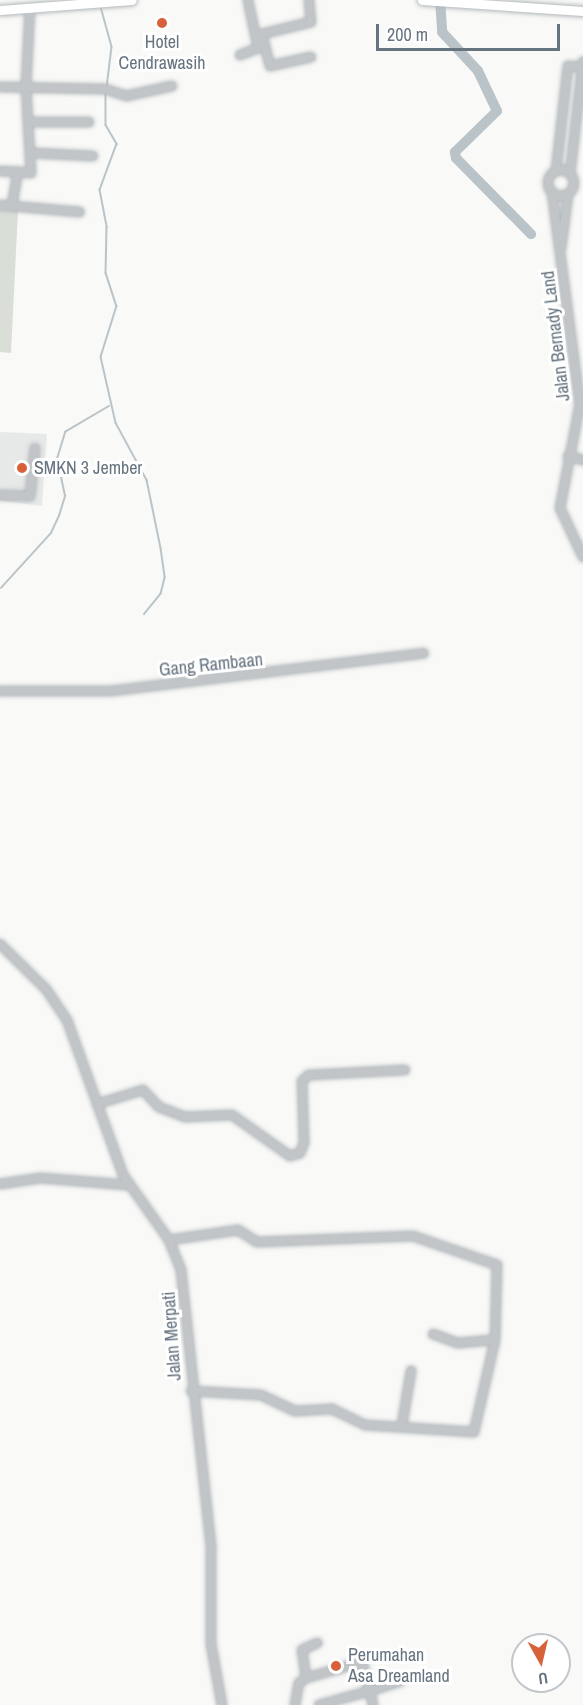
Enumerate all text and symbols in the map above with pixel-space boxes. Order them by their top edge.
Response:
scale bar [379,12,564,50]
marker: Hotel Cendrawasih [155,16,169,30]
text: 200 m [387,22,428,47]
place label: Hotel Cendrawasih [119,32,205,74]
street label: Jalan Bernady Land [537,270,575,402]
place label: SMKN 3 Jember [34,457,142,479]
marker: SMKN 3 Jember [15,461,29,475]
street label: Gang Rambaan [158,649,264,681]
street label: Jalan Merpati [158,1291,186,1381]
north arrow [511,1633,571,1693]
place label: Perumahan Asa Dreamland [348,1645,450,1688]
marker: Perumahan Asa Dreamland [329,1659,343,1673]
text: U [537,1667,549,1690]

